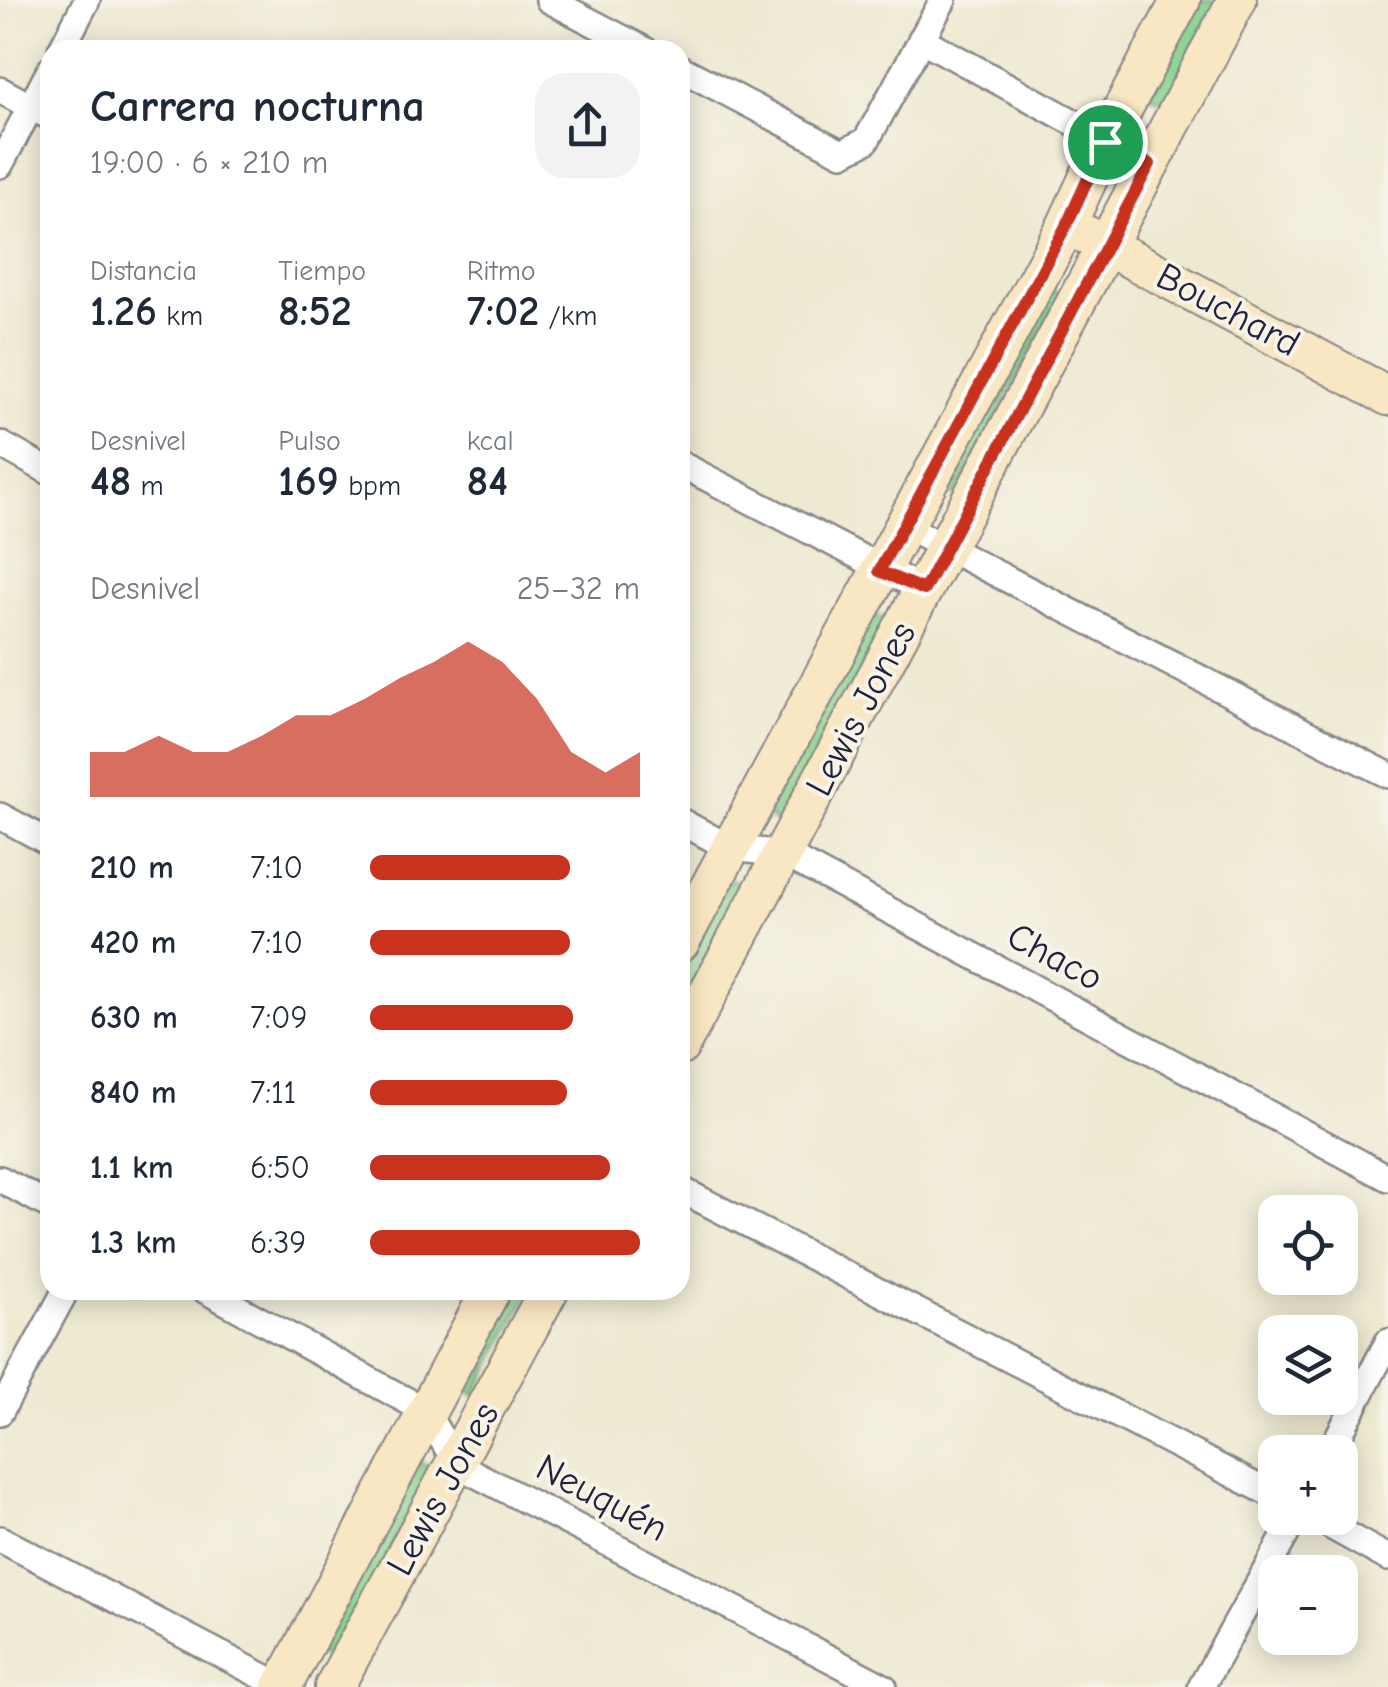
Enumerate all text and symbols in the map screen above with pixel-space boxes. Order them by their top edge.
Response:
button: share [535,73,640,178]
text: Carrera nocturna [90,80,425,132]
pin [1063,100,1148,185]
icon: arrive [1078,115,1133,170]
text: 19:00 · 6 × 210 m [90,144,328,181]
street label: Bouchard [1149,254,1307,366]
text: Distancia [90,255,197,287]
text: Tiempo [278,255,366,287]
text: Ritmo [467,255,536,287]
text: 1.26 [90,287,157,336]
text: 8:52 [278,287,352,336]
text: 7:02 [467,287,539,336]
text: km [157,300,203,332]
text: /km [539,300,597,332]
text: Desnivel [90,425,186,457]
text: Pulso [278,425,341,457]
text: kcal [467,425,514,457]
text: 48 [90,457,131,506]
text: 169 [278,457,339,506]
text: 84 [467,457,508,506]
text: m [131,470,164,502]
text: bpm [339,470,401,502]
text: Desnivel [90,570,200,607]
text: 25–32 m [517,570,640,607]
street label: Lewis Jones [797,615,925,803]
text: 210 m [90,849,174,886]
text: 7:10 [250,849,303,886]
street label: Chaco [1000,914,1110,1000]
text: 420 m [90,924,176,961]
text: 7:10 [250,924,303,961]
text: 630 m [90,999,178,1036]
text: 7:09 [250,999,307,1036]
text: 840 m [90,1074,177,1111]
text: 7:11 [250,1074,296,1111]
text: 1.1 km [90,1149,173,1186]
text: 6:50 [250,1149,310,1186]
map controls [1258,1195,1358,1655]
button: locate [1258,1195,1358,1295]
text: 1.3 km [90,1224,177,1261]
text: 6:39 [250,1224,306,1261]
button: layers [1258,1315,1358,1415]
street label: Lewis Jones [378,1395,508,1583]
button: + [1258,1435,1358,1535]
street label: Neuquén [529,1445,675,1551]
button: − [1258,1555,1358,1655]

